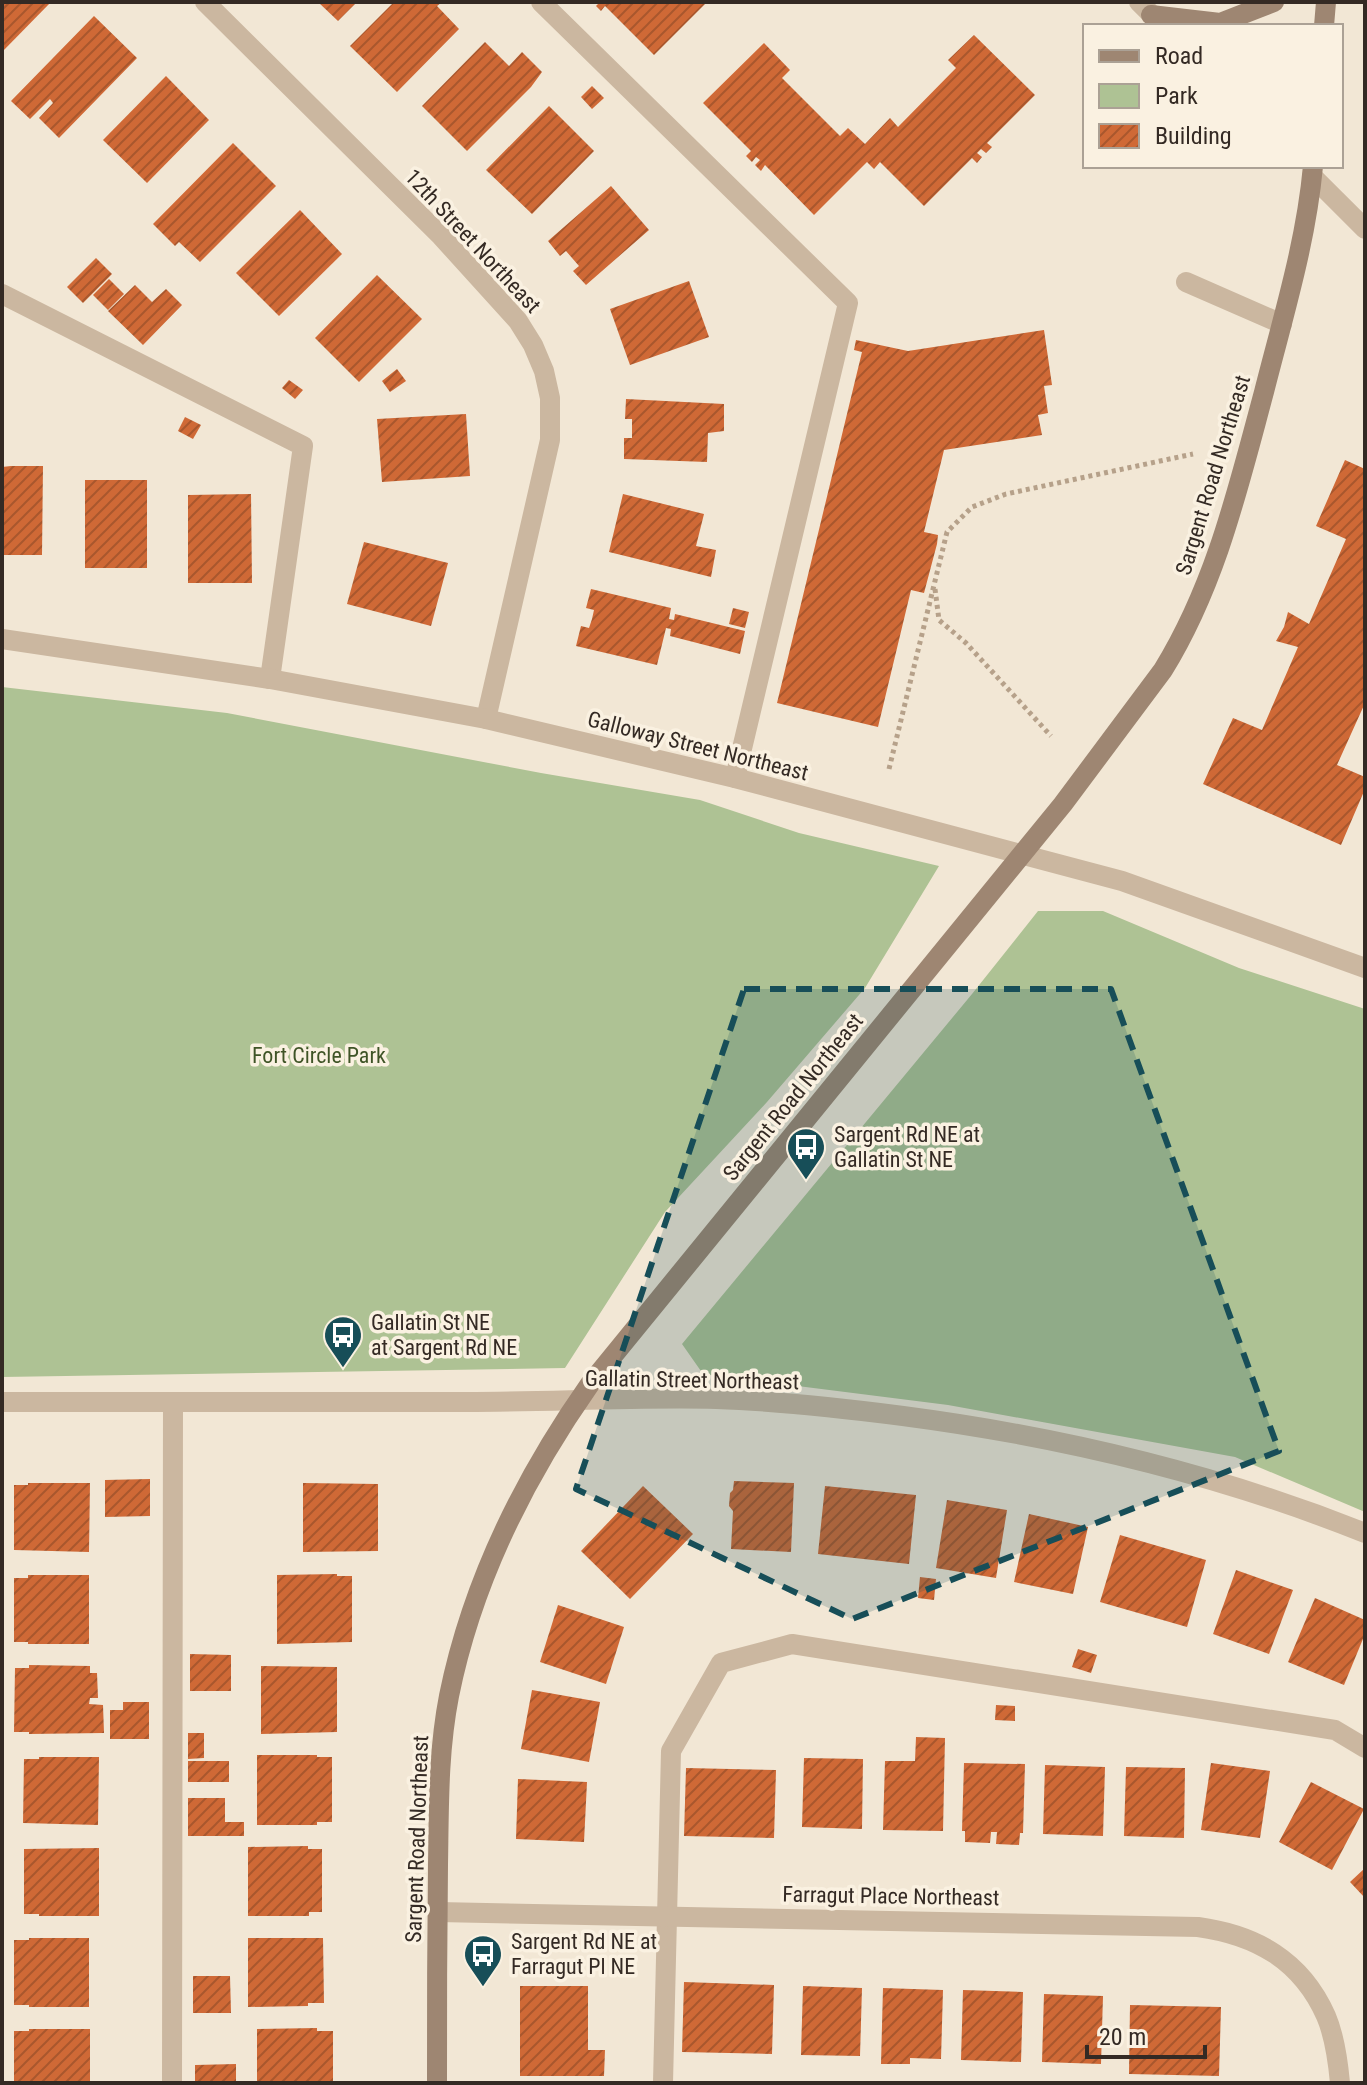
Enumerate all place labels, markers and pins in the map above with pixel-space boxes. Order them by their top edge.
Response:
place label: Sargent Rd NE at Gallatin St NE [834,1122,980,1172]
bus stop icon: Sargent Rd NE at Gallatin St NE [785,1126,827,1181]
place label: Gallatin St NE at Sargent Rd NE [371,1310,517,1360]
bus stop icon: Gallatin St NE at Sargent Rd NE [322,1314,364,1369]
place label: Sargent Rd NE at Farragut Pl NE [511,1929,657,1979]
bus stop icon: Sargent Rd NE at Farragut Pl NE [462,1933,504,1988]

